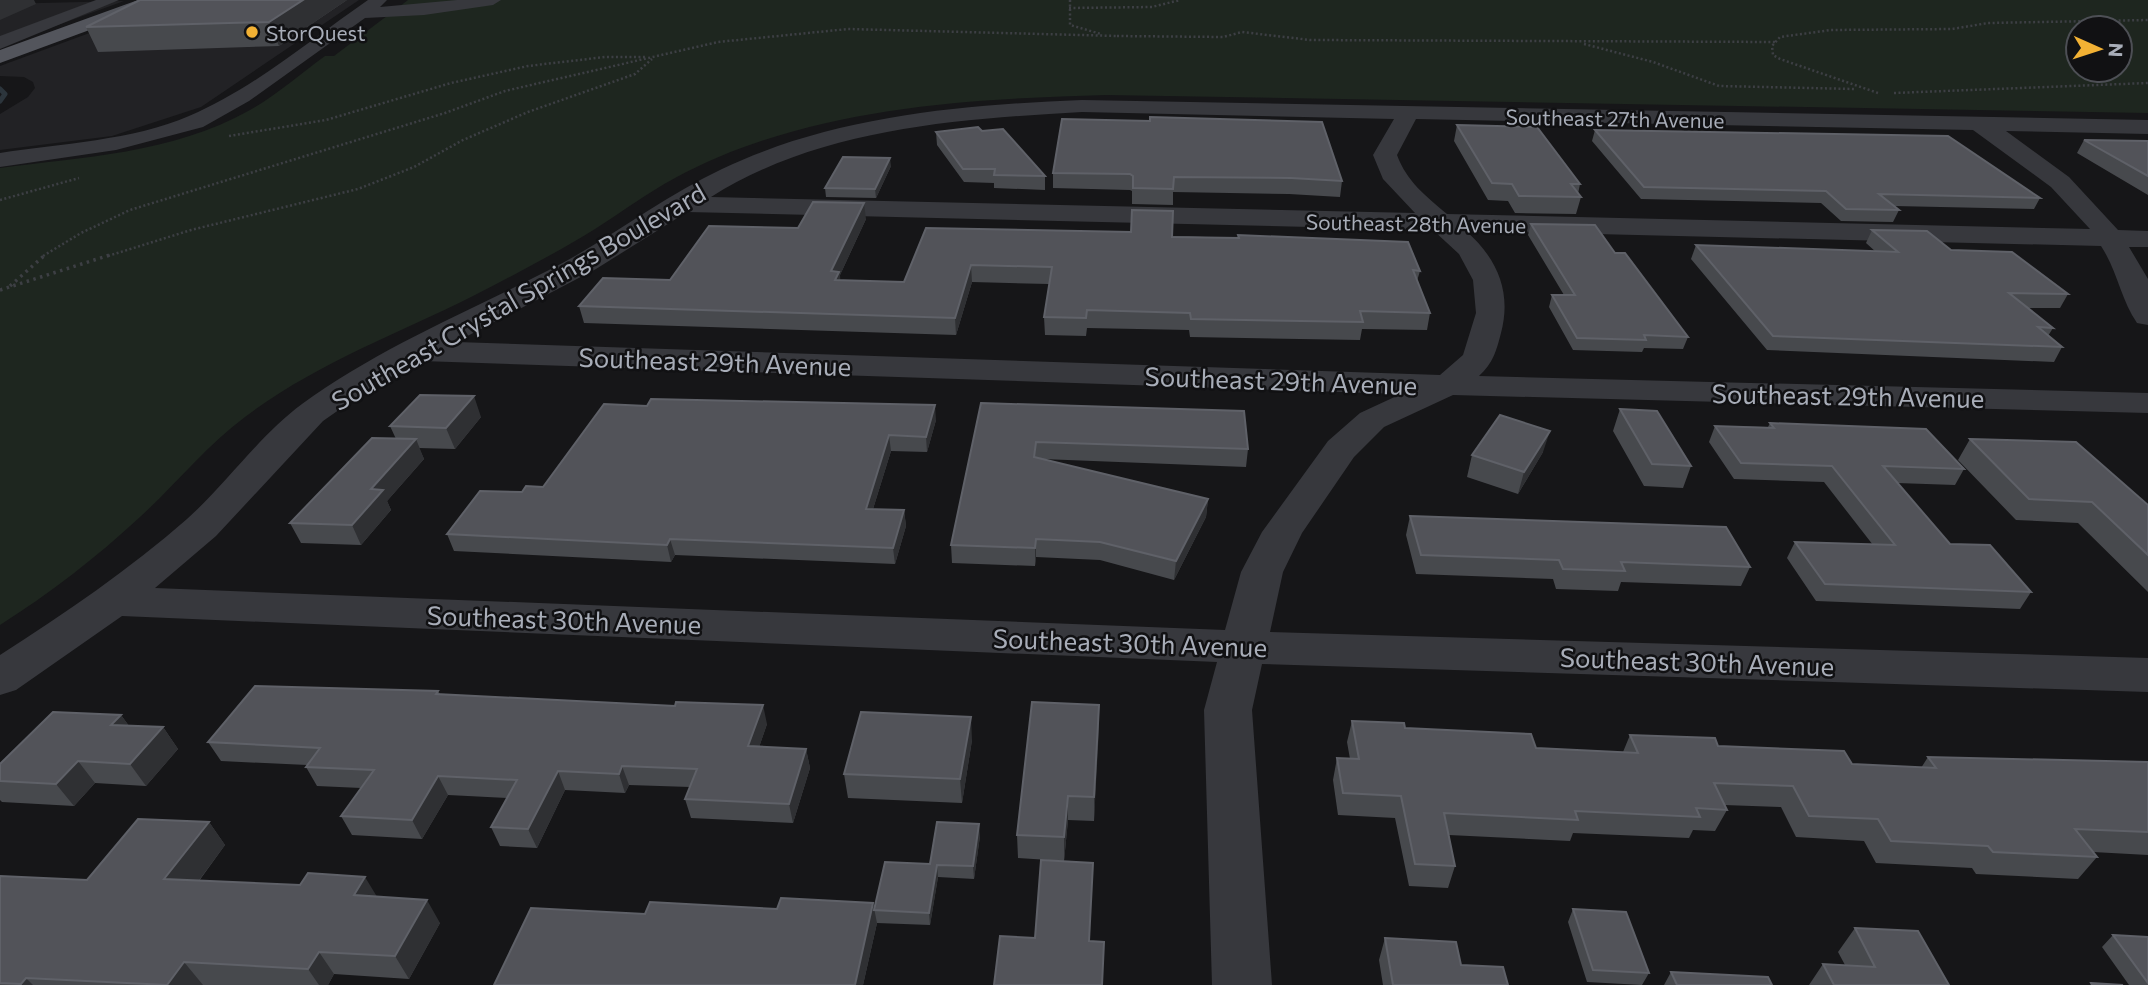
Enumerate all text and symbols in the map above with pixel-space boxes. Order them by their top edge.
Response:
north arrow [2064,14,2134,84]
place label: StorQuest [266,20,366,45]
marker: StorQuest [244,24,260,40]
text: N [2105,42,2128,58]
street label: Southeast 27th Avenue [1505,104,1725,132]
street label: Southeast Crystal Springs Boulevard [326,176,710,416]
street label: Southeast 28th Avenue [1306,209,1526,237]
street label: Southeast 29th Avenue [578,341,852,381]
street label: Southeast 29th Avenue [1144,360,1418,400]
street label: Southeast 29th Avenue [1711,377,1985,413]
street label: Southeast 30th Avenue [426,599,702,639]
street label: Southeast 30th Avenue [992,622,1268,662]
street label: Southeast 30th Avenue [1559,641,1835,681]

